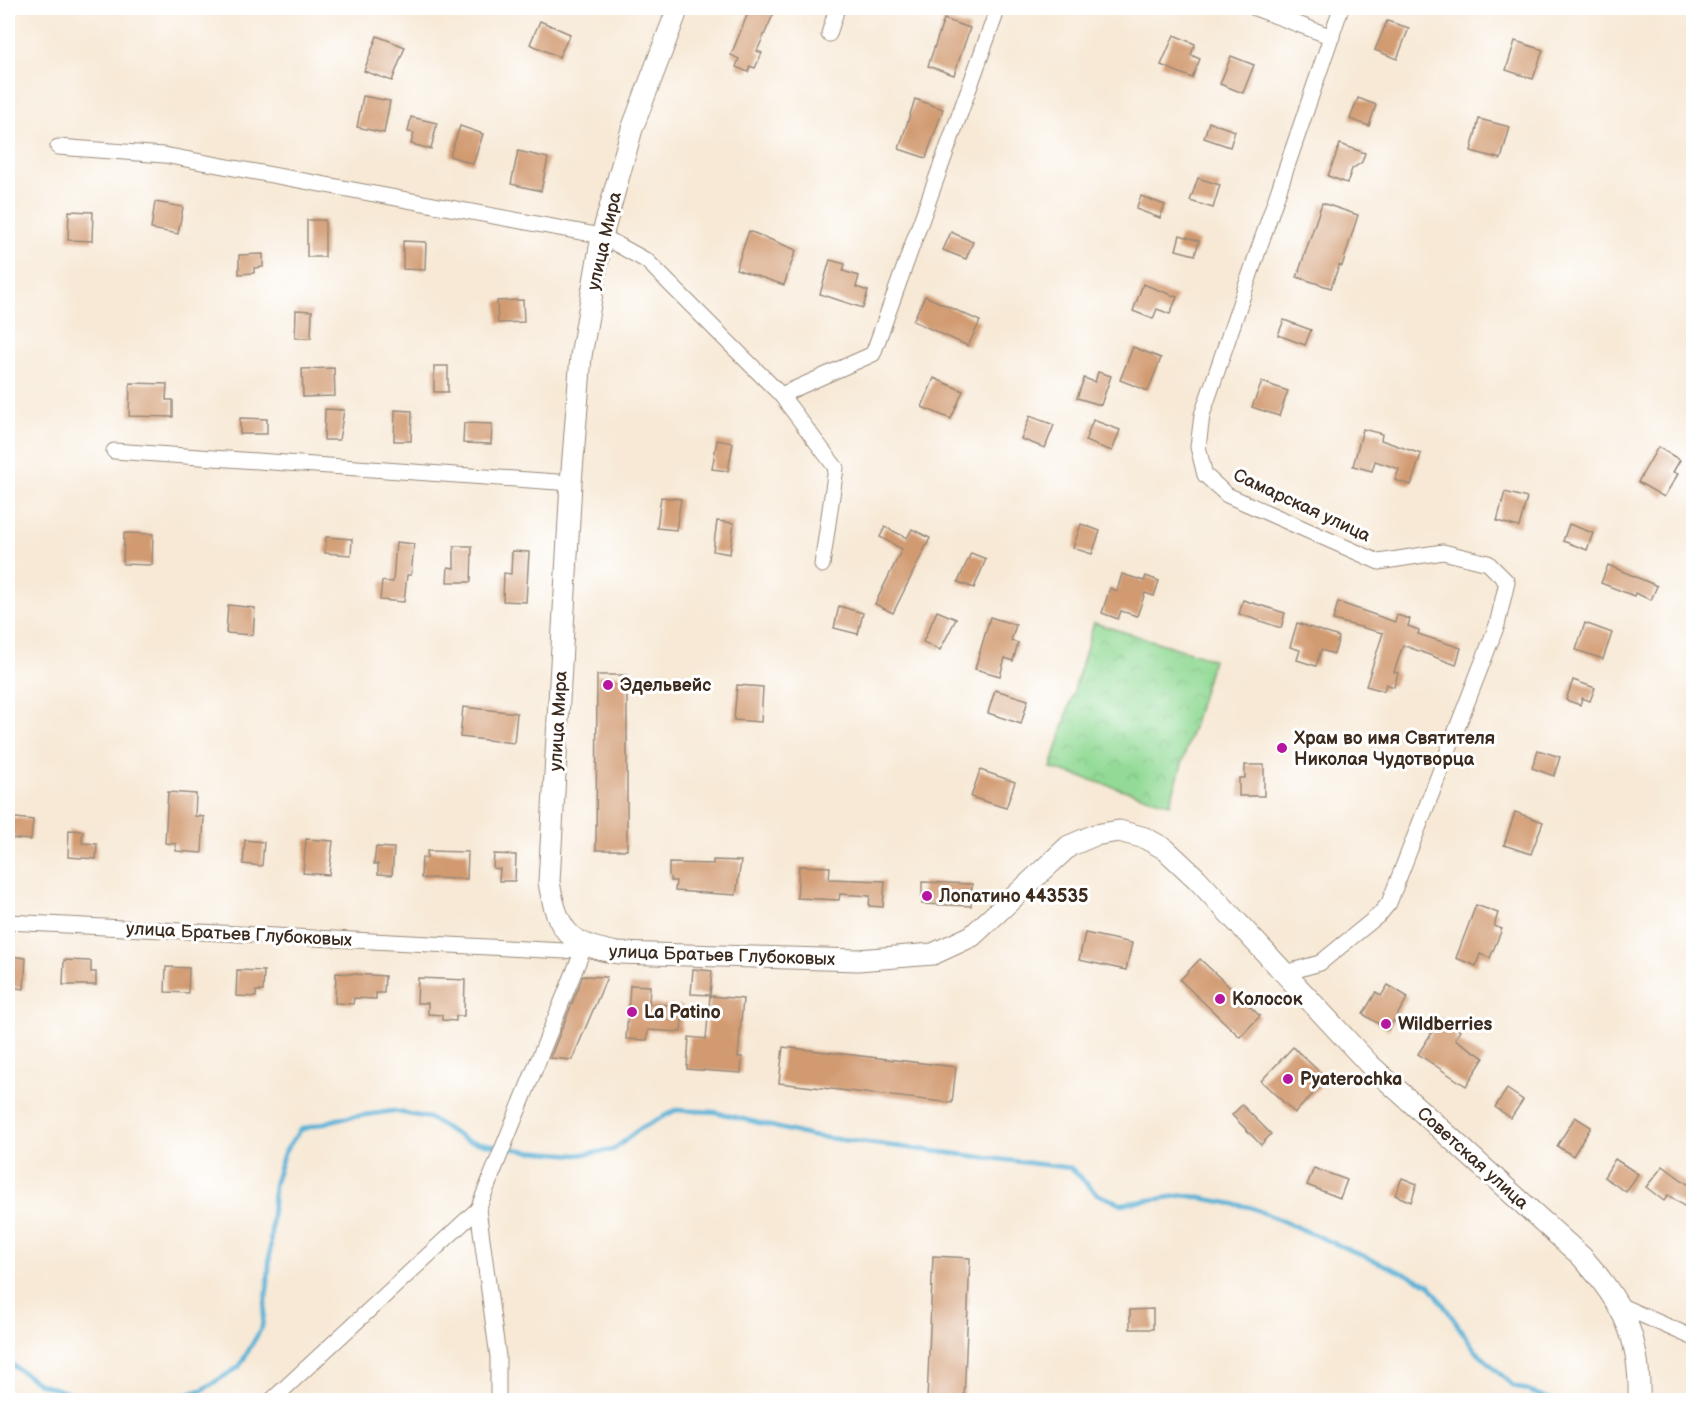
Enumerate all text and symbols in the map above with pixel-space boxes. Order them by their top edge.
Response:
street label: улица Мира [583,189,626,292]
street label: Самарская улица [1230,464,1374,547]
street label: улица Мира [545,670,572,772]
place label: Эдельвейс [620,675,711,696]
marker: Эдельвейс [601,678,615,692]
place label: Храм во имя Святителя Николая Чудотворца [1293,728,1495,770]
marker: Храм во имя Святителя Николая Чудотворца [1275,741,1289,755]
place label: Лопатино 443535 [938,886,1088,907]
marker: Лопатино 443535 [920,889,934,903]
street label: улица Братьев Глубоковых [125,918,353,951]
street label: улица Братьев Глубоковых [608,941,835,970]
place label: Колосок [1232,989,1303,1010]
marker: Колосок [1213,992,1227,1006]
place label: La Patino [644,1002,721,1023]
marker: La Patino [625,1005,639,1019]
place label: Wildberries [1398,1014,1492,1035]
marker: Wildberries [1379,1017,1393,1031]
place label: Pyaterochka [1300,1069,1402,1090]
marker: Pyaterochka [1281,1072,1295,1086]
street label: Советская улица [1413,1103,1533,1214]

